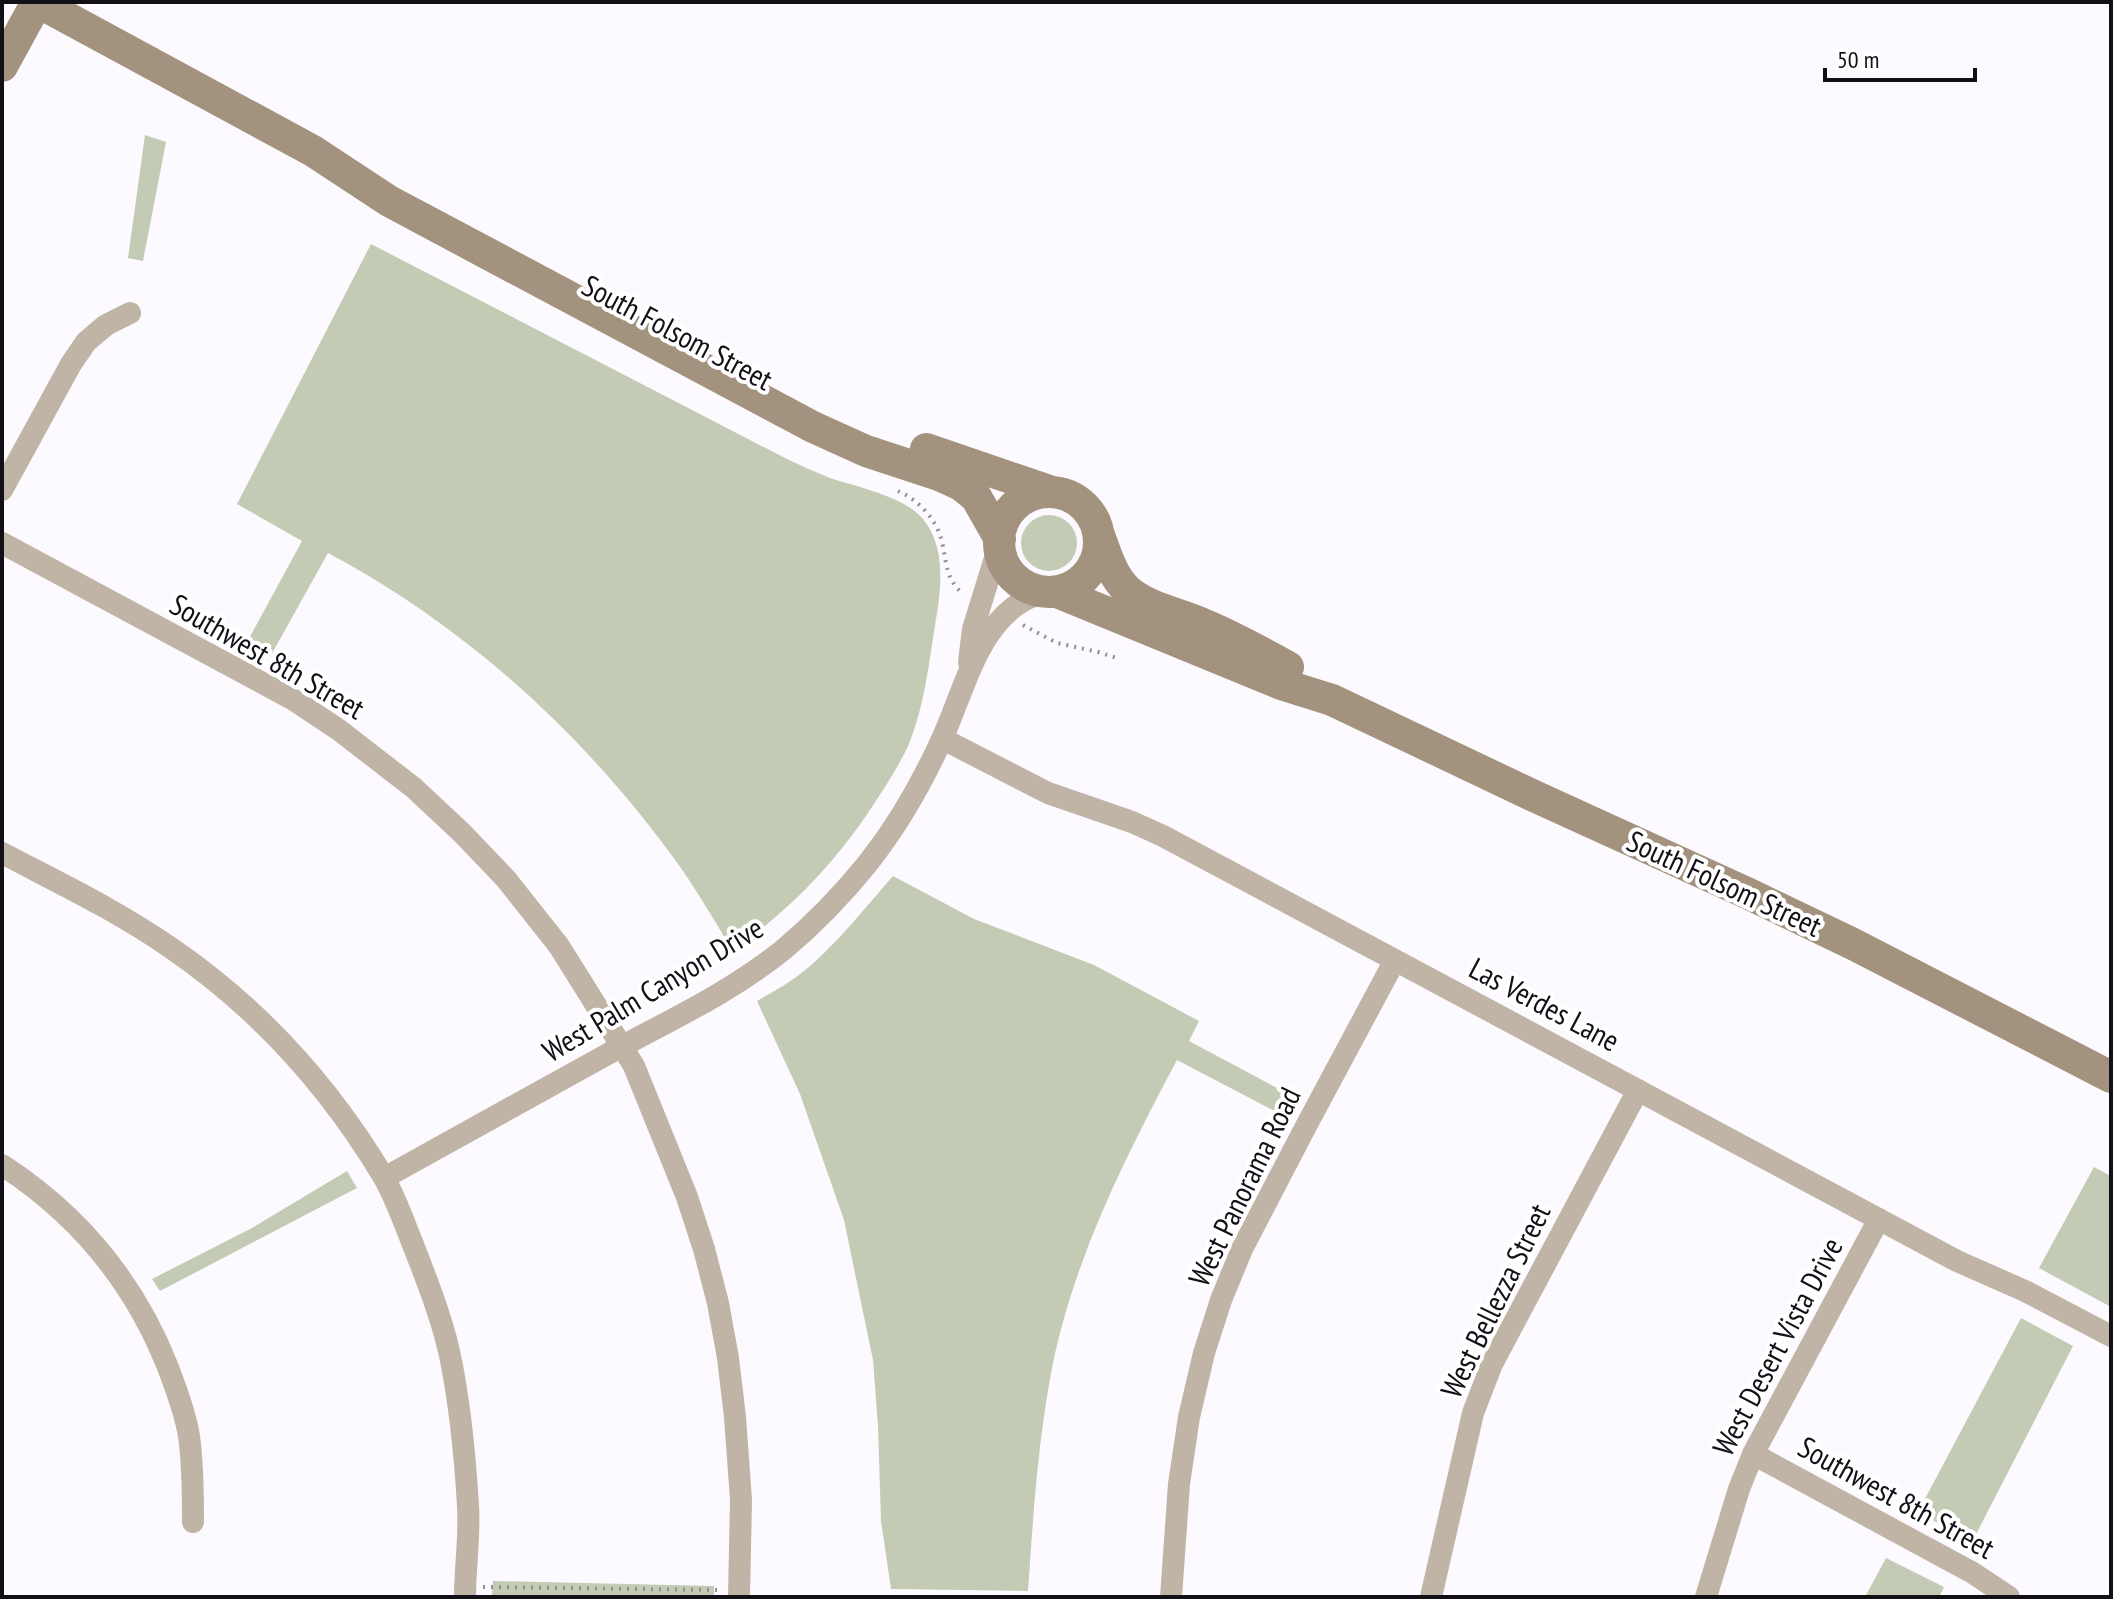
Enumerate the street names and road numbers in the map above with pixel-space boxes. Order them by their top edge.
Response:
street label: South Folsom Street [576,265,780,399]
street label: Southwest 8th Street [163,584,373,728]
street label: South Folsom Street [1621,821,1829,945]
street label: West Palm Canyon Drive [535,907,770,1070]
street label: Las Verdes Lane [1463,948,1626,1059]
street label: West Panorama Road [1179,1081,1309,1292]
street label: West Bellezza Street [1431,1196,1559,1404]
street label: West Desert Vista Drive [1703,1231,1851,1462]
street label: Southwest 8th Street [1792,1427,2002,1567]

